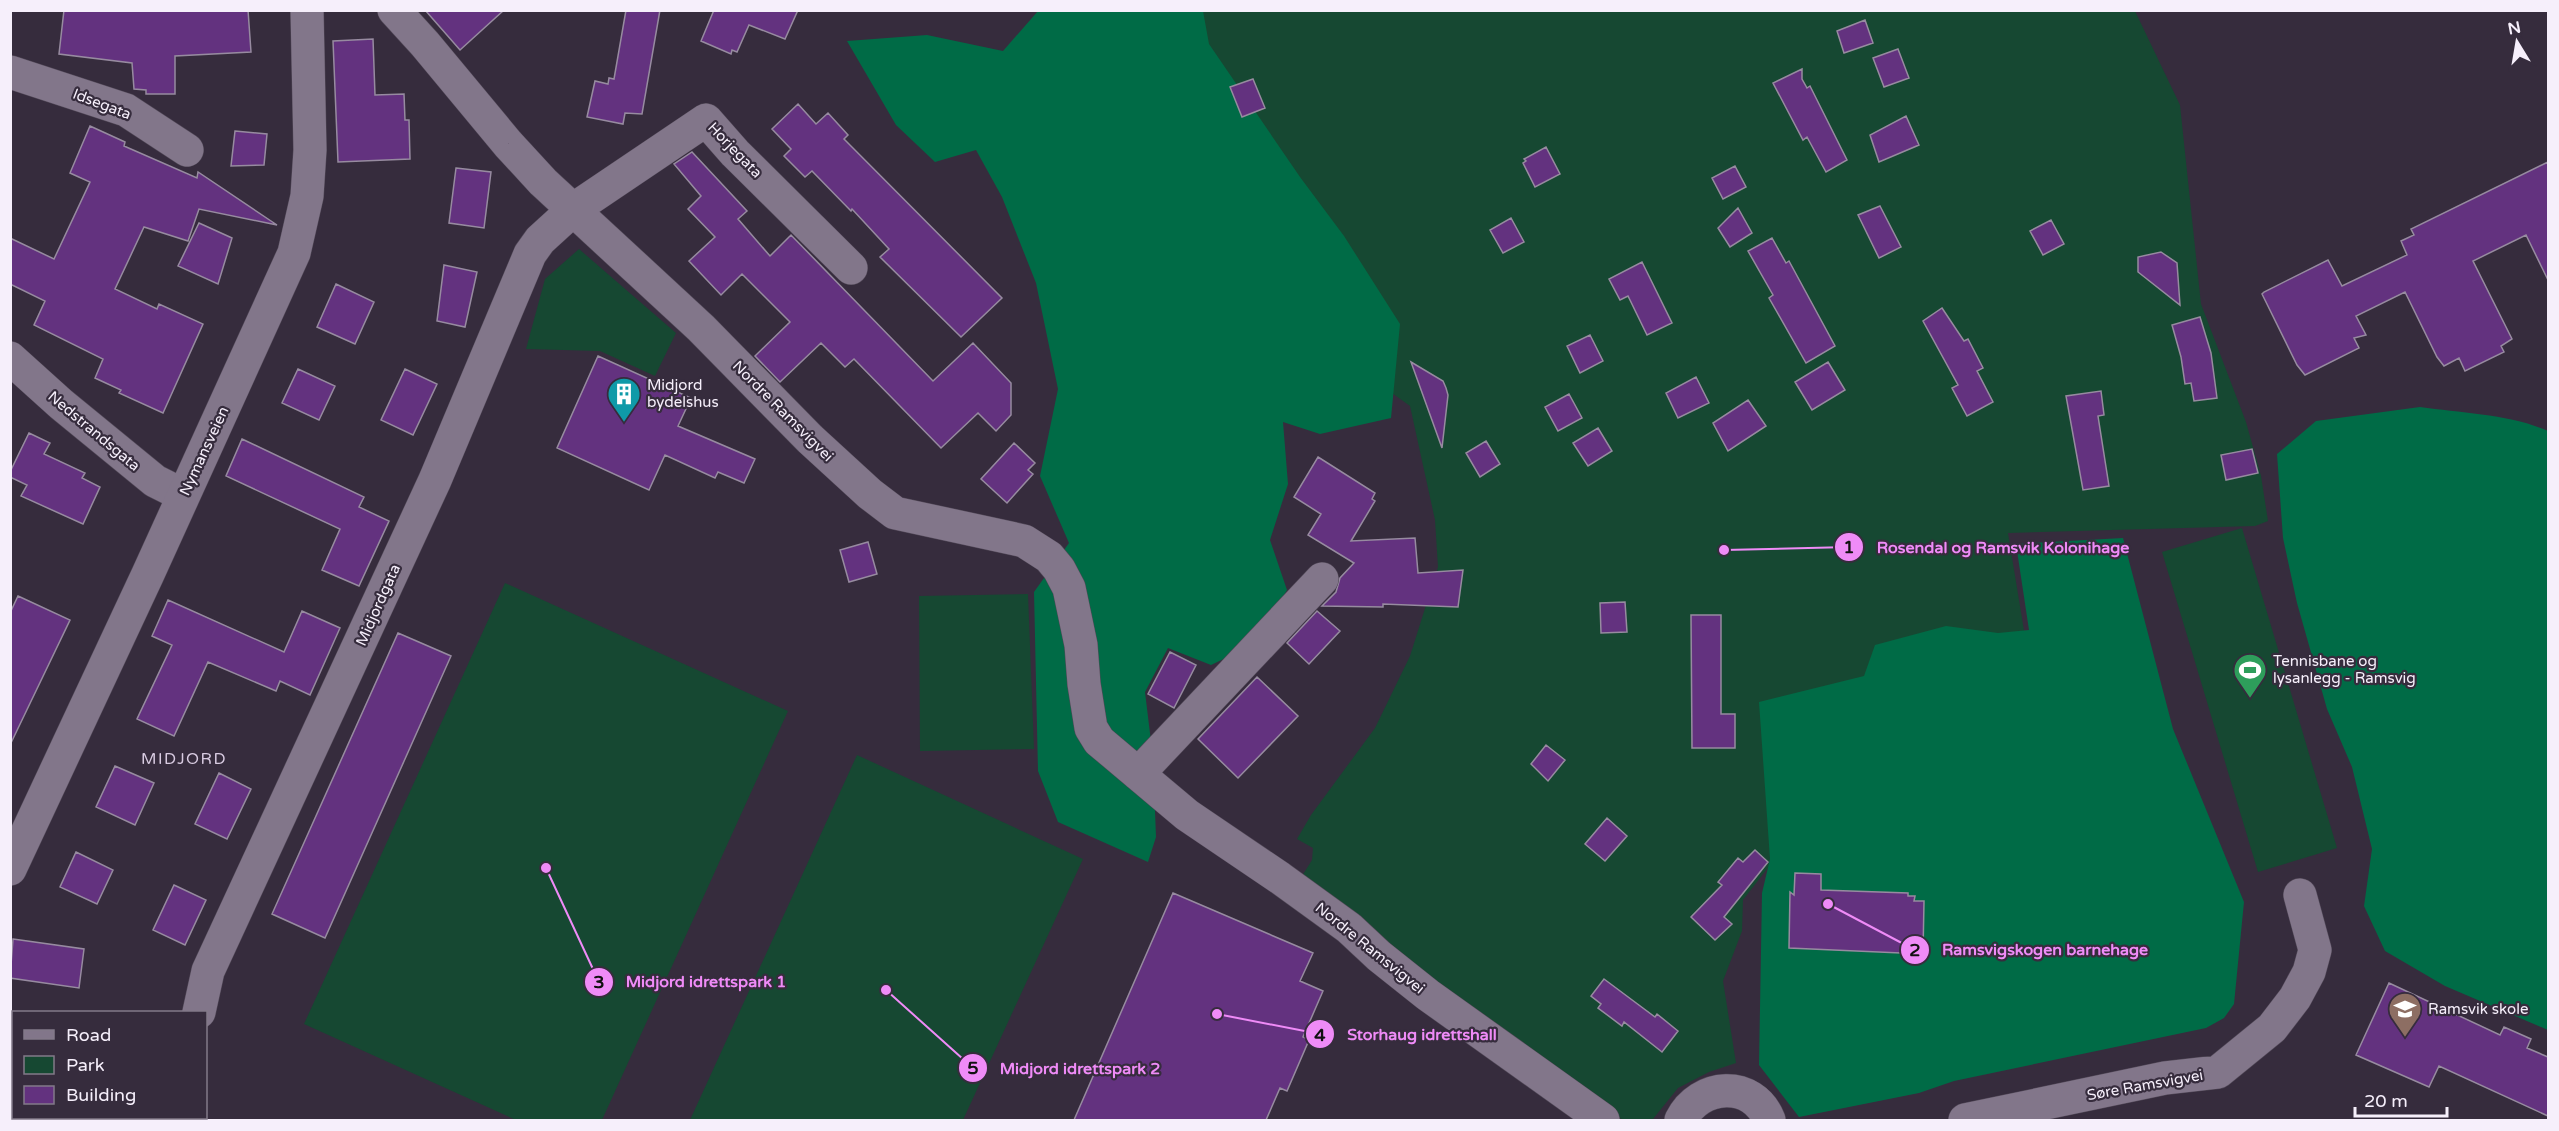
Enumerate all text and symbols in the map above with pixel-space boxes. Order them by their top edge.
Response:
north arrow [2487,12,2547,72]
text: N [2506,17,2523,39]
street label: Idsegata [70,85,134,123]
street label: Horjegata [704,119,766,181]
street label: Nordre Ramsvigvei [729,357,837,465]
building icon: Midjord bydelshus [606,376,642,423]
place label: Midjord bydelshus [647,376,719,411]
street label: Nedstrandsgata [44,387,144,475]
street label: Nymansveien [176,404,232,498]
callout: Rosendal og Ramsvik Kolonihage [1834,530,2141,564]
text: 1 [1843,536,1855,558]
text: Rosendal og Ramsvik Kolonihage [1877,538,2129,558]
street label: Midjordgata [352,561,404,649]
sports icon: Tennisbane og lysanlegg - Ramsvig [2232,652,2268,699]
place label: Tennisbane og lysanlegg - Ramsvig [2273,652,2416,687]
district label: MIDJORD [141,749,227,769]
street label: Nordre Ramsvigvei [1312,898,1428,998]
callout: Ramsvigskogen barnehage [1900,933,2160,967]
text: 2 [1909,939,1921,961]
text: Ramsvigskogen barnehage [1942,940,2148,960]
callout: Midjord idrettspark 1 [584,965,798,999]
text: 3 [593,971,605,993]
text: Midjord idrettspark 1 [626,972,786,992]
school or university icon: Ramsvik skole [2387,991,2423,1038]
place label: Ramsvik skole [2428,1000,2528,1018]
legend [12,1011,207,1119]
callout: Storhaug idrettshall [1305,1017,1509,1051]
text: Road [66,1024,111,1046]
text: 4 [1314,1024,1326,1046]
text: Storhaug idrettshall [1347,1025,1497,1045]
callout: Midjord idrettspark 2 [958,1051,1172,1085]
text: Park [66,1054,105,1076]
text: 5 [967,1057,979,1079]
text: Midjord idrettspark 2 [1000,1059,1160,1079]
street label: Søre Ramsvigvei [2086,1066,2204,1104]
scale bar [2355,1080,2446,1118]
text: Building [66,1084,136,1106]
text: 20 m [2364,1090,2408,1112]

